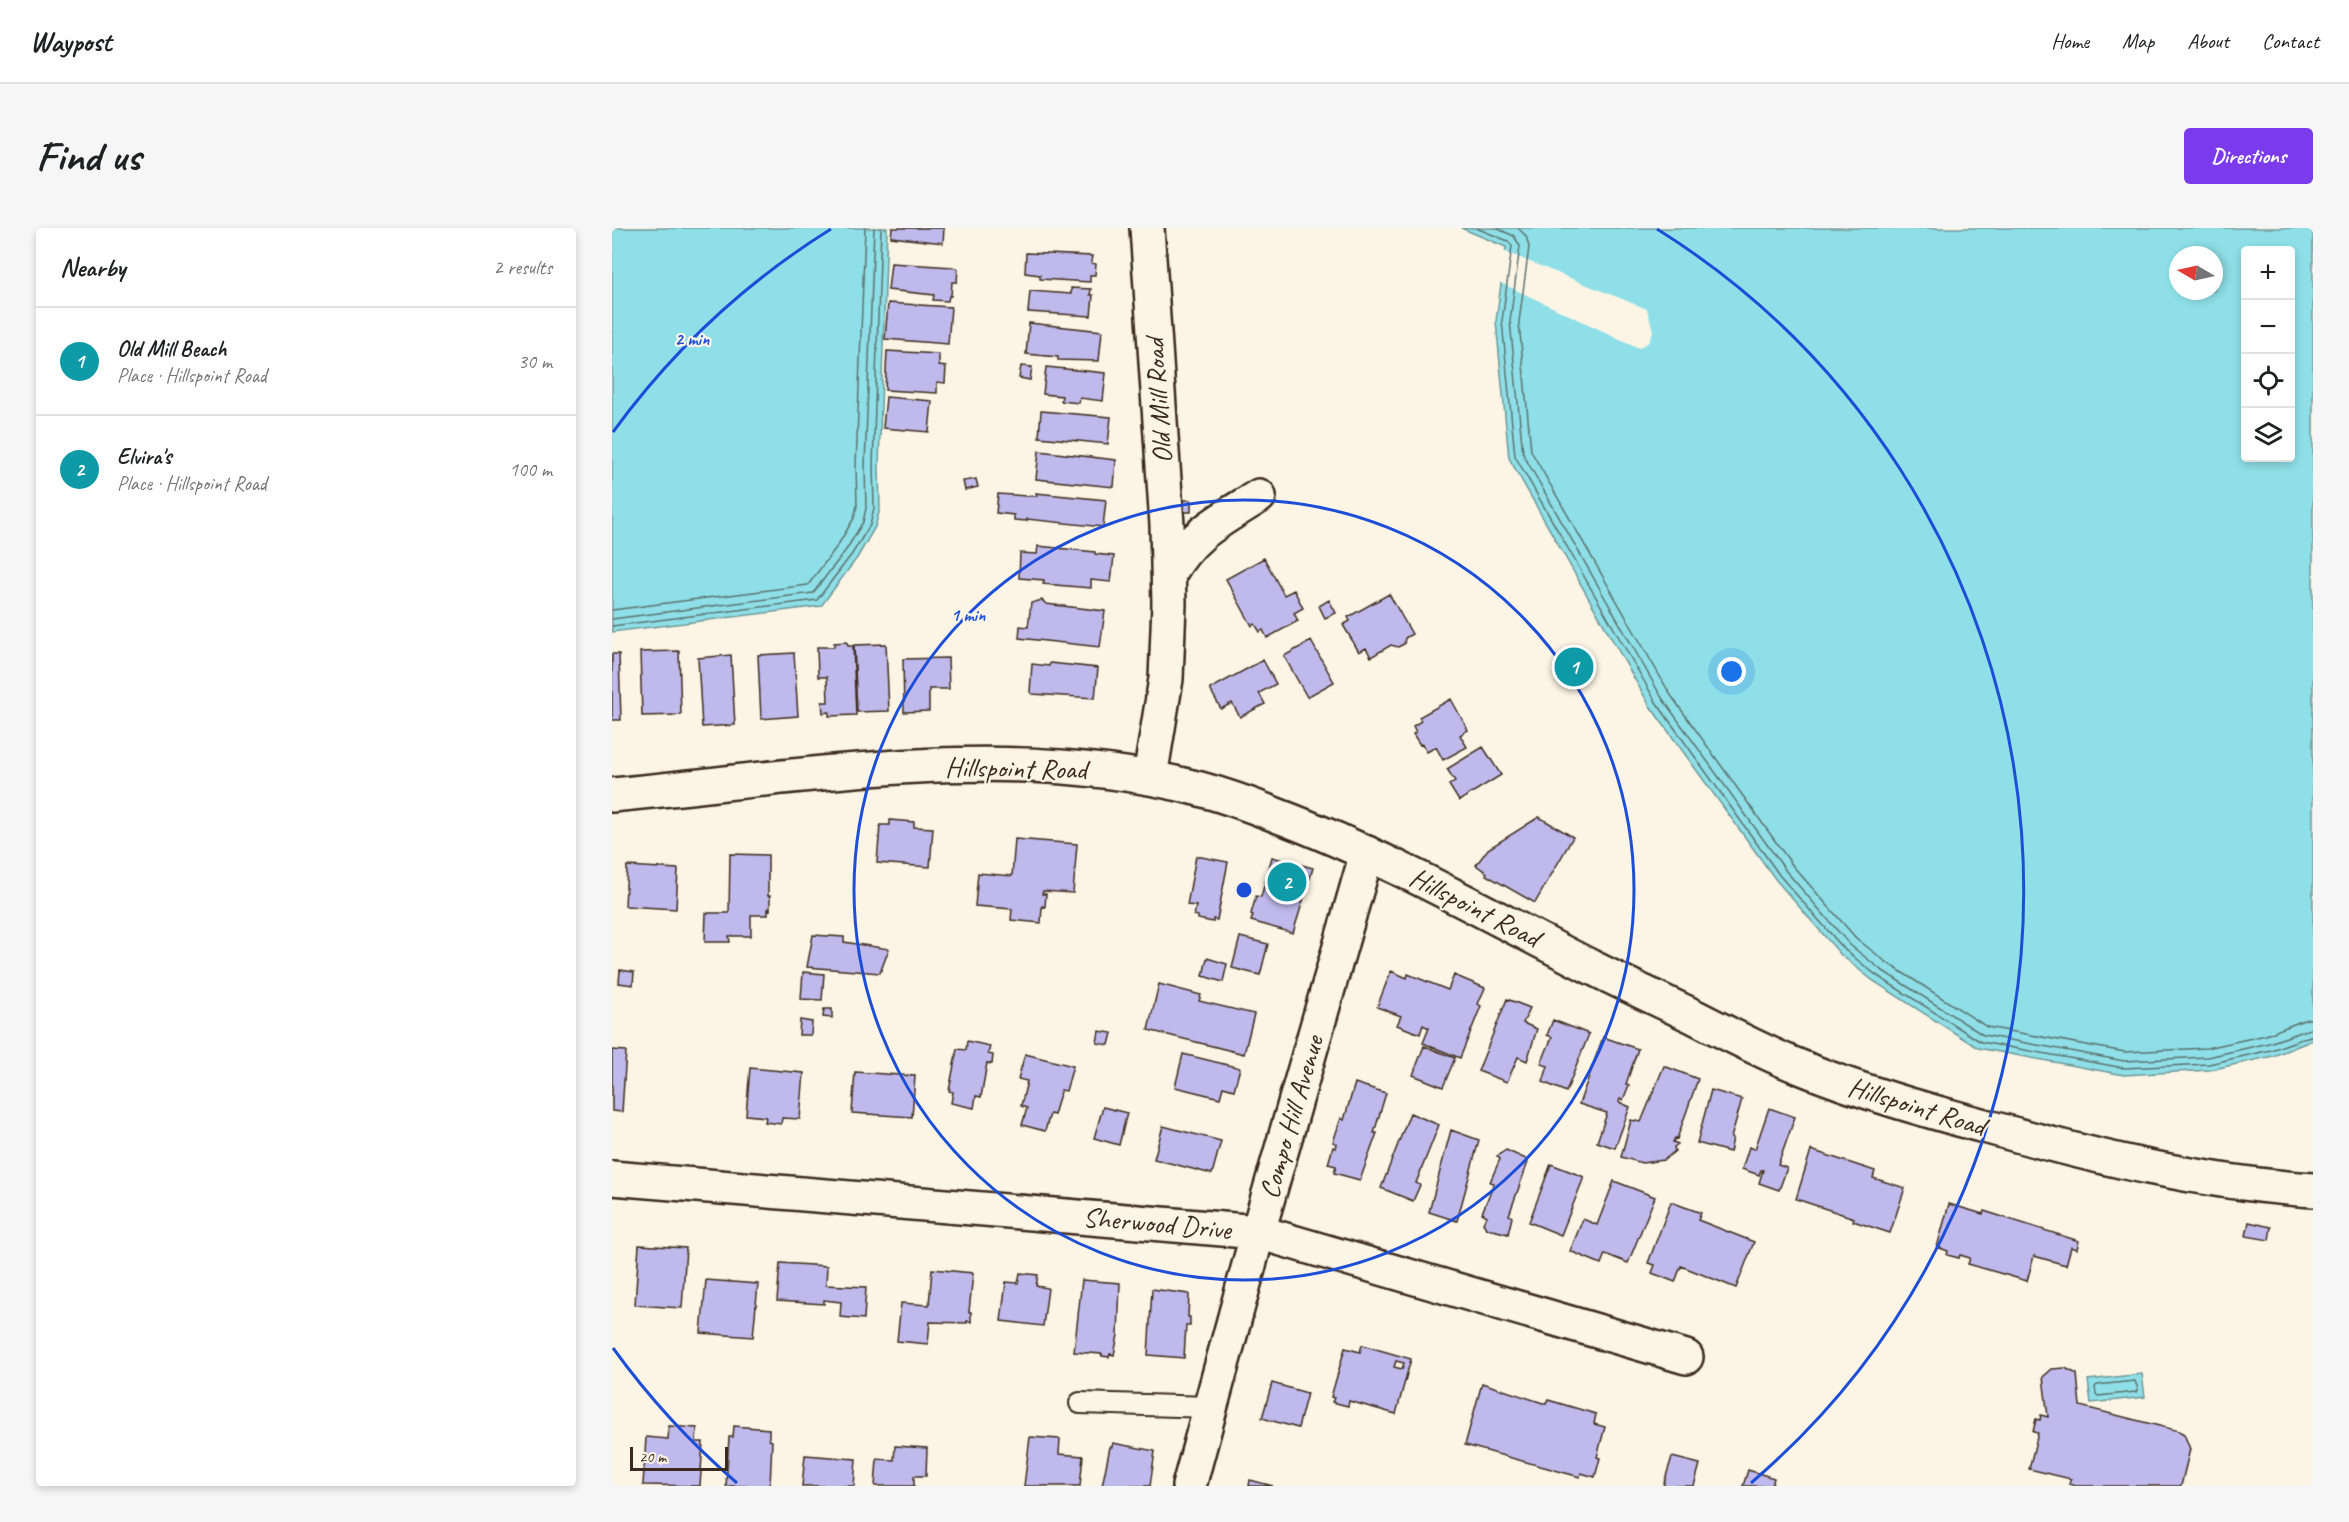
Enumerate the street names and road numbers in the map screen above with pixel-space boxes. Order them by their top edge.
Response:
street label: Old Mill Road [1136,333,1180,465]
street label: Hillspoint Road [945,749,1091,787]
street label: Hillspoint Road [1404,859,1550,957]
street label: Compo Hill Avenue [1251,1030,1331,1202]
street label: Hillspoint Road [1844,1069,1994,1145]
street label: Sherwood Drive [1082,1199,1234,1247]

